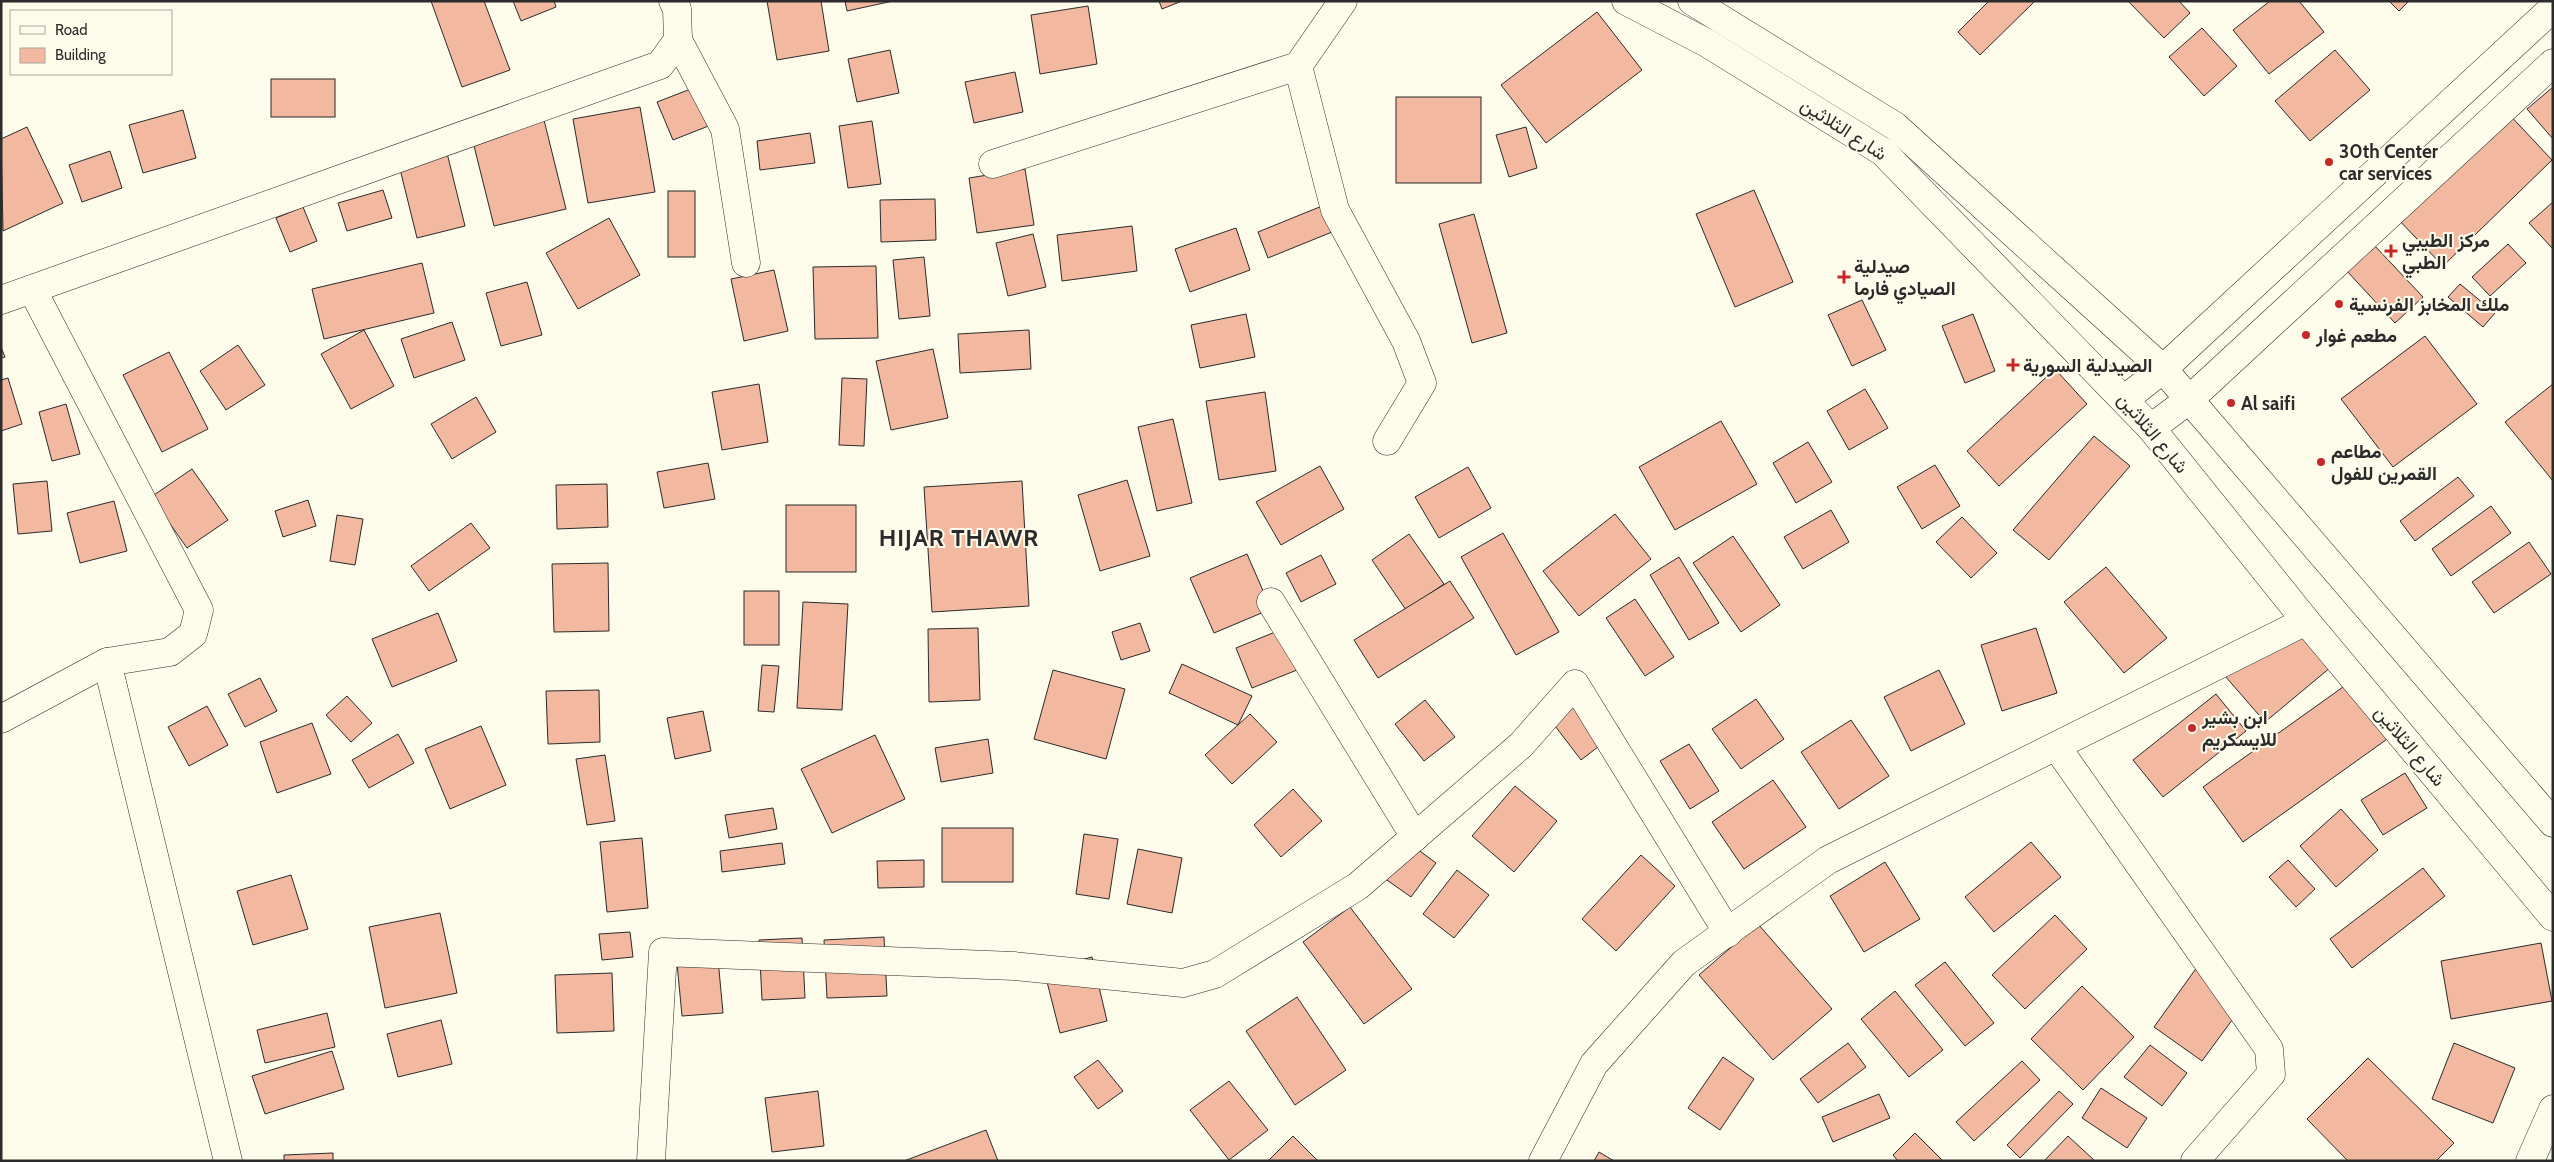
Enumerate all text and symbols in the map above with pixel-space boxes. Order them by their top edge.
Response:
legend [10,10,172,75]
text: Road [55,21,88,39]
text: Building [55,46,106,64]
street label: شارع الثلاثين [1796,93,1891,166]
place label: 30th Center car services [2339,140,2439,185]
marker: 30th Center car services [2323,156,2335,168]
place label: مركز الطيبي الطبي [2402,229,2490,279]
marker: مركز الطيبي الطبي [2384,244,2398,258]
place label: صيدلية الصيادي فارما [1854,255,1956,305]
marker: صيدلية الصيادي فارما [1838,271,1850,283]
place label: ملك المخابز الفرنسية [2349,293,2509,317]
marker: ملك المخابز الفرنسية [2333,298,2345,310]
place label: مطعم غوار [2315,324,2397,348]
marker: مطعم غوار [2300,329,2312,341]
place label: الصيدلية السورية [2023,354,2153,378]
marker: الصيدلية السورية [2007,359,2019,371]
street label: شارع الثلاثين [2112,388,2193,479]
place label: Al saifi [2241,392,2295,415]
marker: Al saifi [2225,397,2237,409]
place label: مطاعم القمرين للفول [2331,440,2437,486]
marker: مطاعم القمرين للفول [2315,456,2327,468]
district label: HIJAR THAWR [879,523,1039,552]
street label: شارع الثلاثين [2369,701,2450,792]
place label: ابن بشير للايسكريم [2201,706,2277,752]
marker: ابن بشير للايسكريم [2186,722,2198,734]

